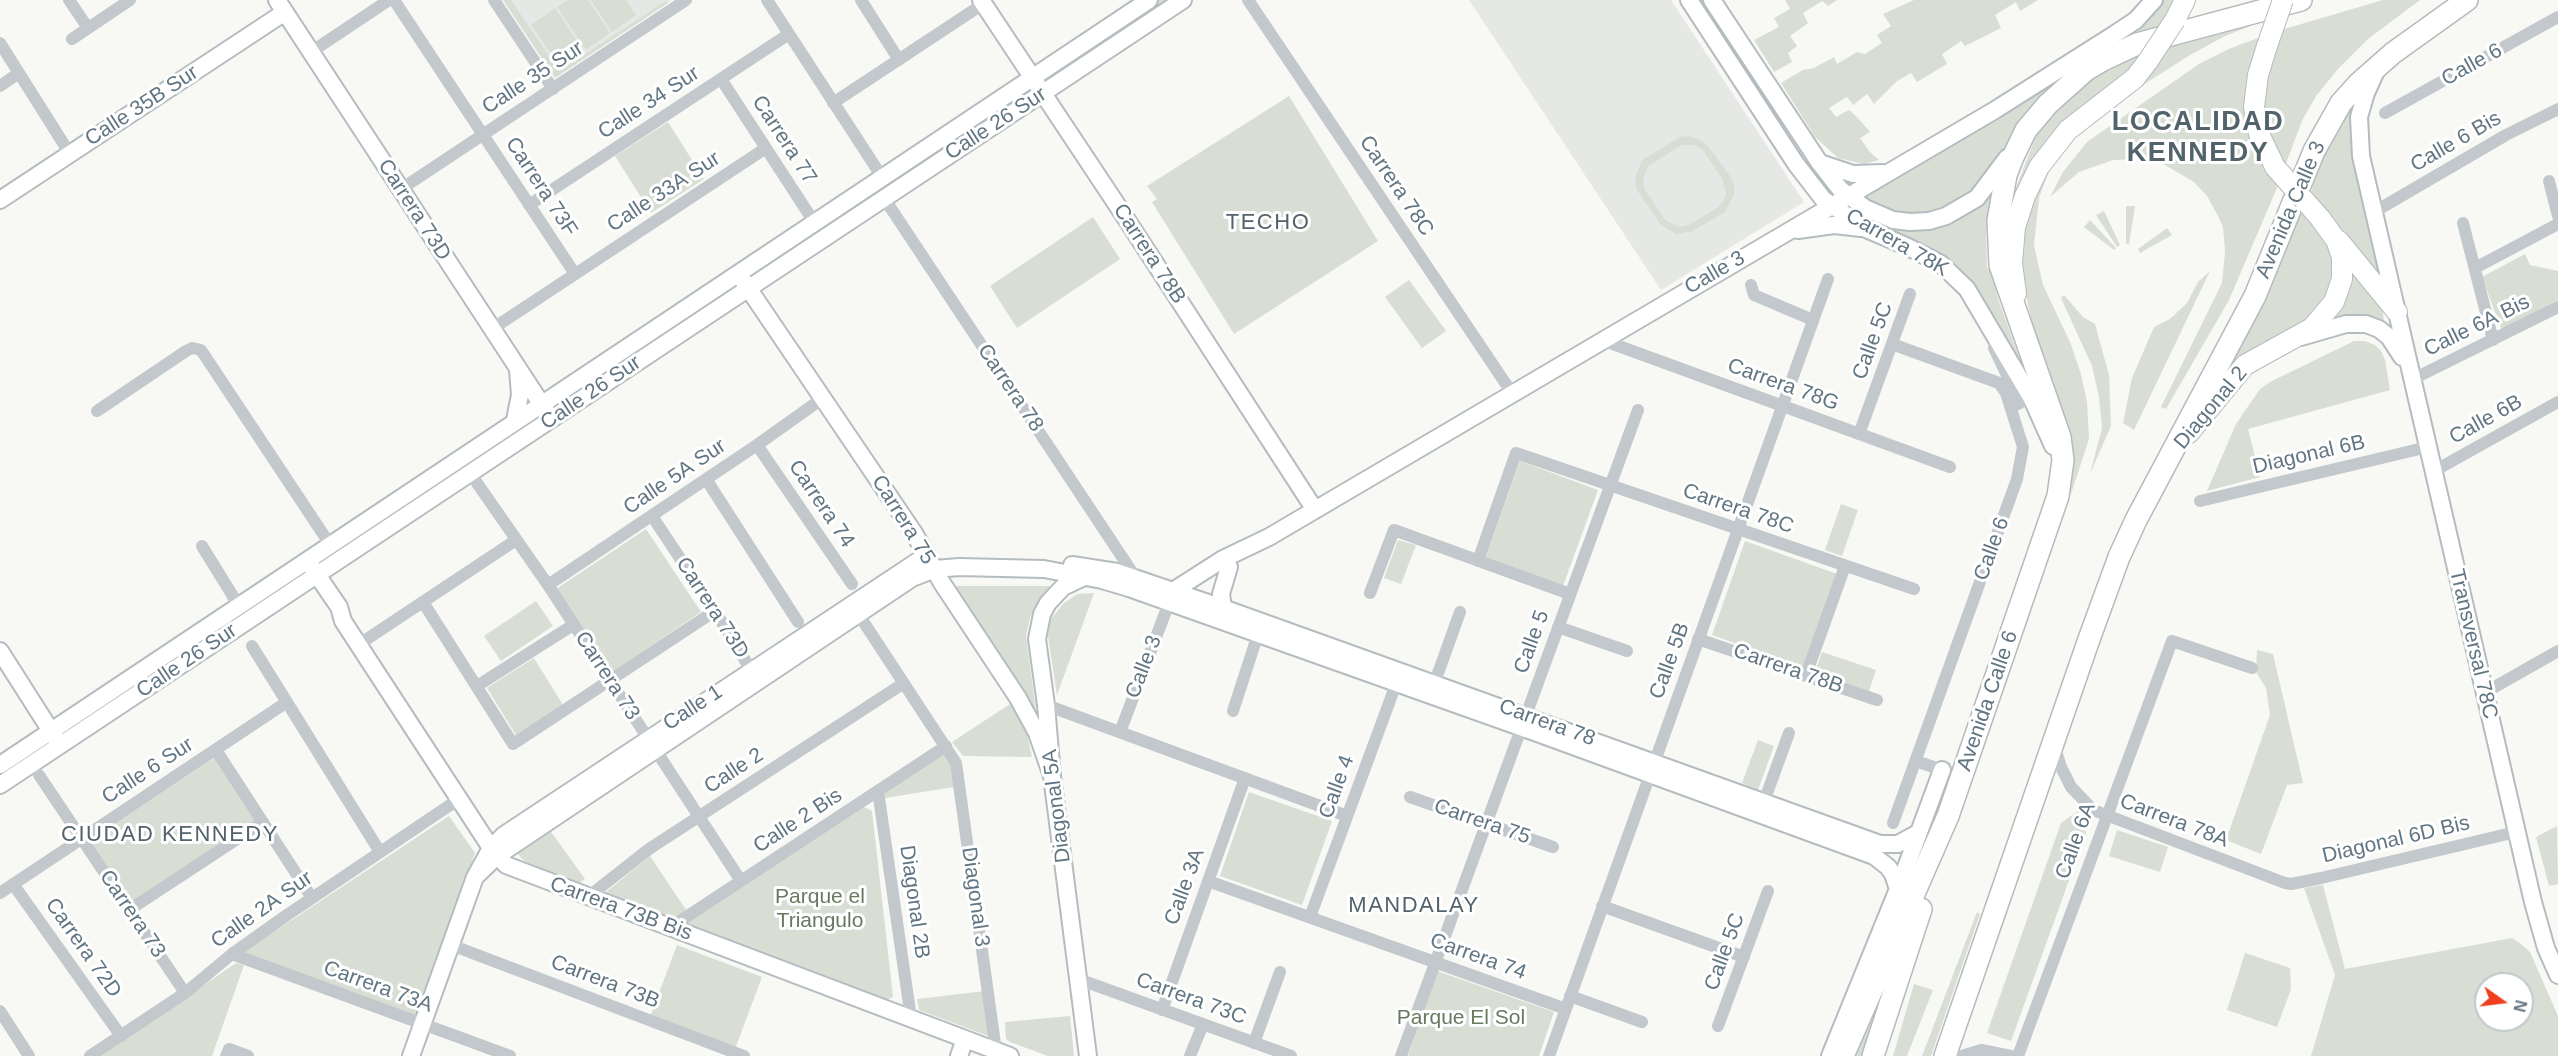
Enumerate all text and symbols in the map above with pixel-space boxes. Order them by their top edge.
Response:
street label: Calle 35 Sur [478,36,588,120]
street label: Calle 6 [2437,38,2507,92]
street label: Calle 35B Sur [81,60,203,152]
street label: Calle 34 Sur [594,61,704,145]
street label: Calle 26 Sur [941,82,1051,166]
street label: Carrera 77 [746,91,822,189]
street label: Calle 6 Bis [2406,106,2506,178]
district label: LOCALIDAD KENNEDY [2112,107,2284,170]
street label: Carrera 78C [1353,131,1439,241]
street label: Carrera 73F [500,133,582,241]
street label: Avenida Calle 3 [2251,138,2331,282]
street label: Calle 33A Sur [603,146,725,238]
street label: Carrera 73D [372,155,456,265]
street label: Carrera 78B [1107,199,1191,309]
street label: Carrera 78K [1841,203,1953,283]
district label: TECHO [1226,210,1310,236]
street label: Calle 3 [1680,246,1750,300]
street label: Calle 6A Bis [2420,290,2534,362]
street label: Calle 5C [1847,299,1899,383]
street label: Carrera 78 [971,339,1049,437]
street label: Calle 26 Sur [536,350,646,436]
street label: Carrera 78G [1724,353,1842,417]
street label: Diagonal 2 [2169,361,2253,455]
street label: Calle 6B [2445,390,2527,450]
street label: Diagonal 6B [2250,430,2368,480]
street label: Calle 5A Sur [619,434,731,520]
street label: Carrera 74 [782,455,860,553]
street label: Carrera 75 [866,471,940,569]
street label: Carrera 78C [1679,478,1797,540]
street label: Calle 6 [1969,514,2015,584]
street label: Carrera 73D [670,553,754,663]
street label: Transversal 78C [2443,566,2503,722]
street label: Calle 5 [1509,607,1555,677]
street label: Calle 26 Sur [132,618,242,704]
street label: Calle 5B [1645,619,1695,703]
street label: Carrera 73 [569,627,645,725]
street label: Avenida Calle 6 [1952,628,2024,774]
street label: Calle 3 [1121,632,1167,702]
street label: Carrera 78B [1730,638,1846,700]
street label: Calle 1 [659,680,727,736]
street label: Carrera 78 [1496,694,1598,752]
street label: Calle 6 Sur [98,732,198,810]
street label: Calle 2 [700,743,768,799]
street label: Diagonal 5A [1038,748,1076,864]
street label: Calle 4 [1314,752,1360,822]
street label: Calle 2 Bis [749,783,847,859]
street label: Carrera 78A [2116,789,2232,853]
street label: Carrera 75 [1430,794,1534,850]
street label: Calle 6A [2051,799,2101,883]
street label: Diagonal 6D Bis [2320,811,2472,869]
district label: CIUDAD KENNEDY [61,822,279,848]
street label: Diagonal 2B [894,844,934,960]
street label: Calle 3A [1160,845,1210,929]
street label: Diagonal 3 [956,846,994,948]
street label: Carrera 73 [93,865,171,963]
street label: Calle 2A Sur [206,866,318,954]
street label: Carrera 73B Bis [547,872,695,946]
park label: Parque el Triangulo [775,884,865,934]
street label: Carrera 72D [40,893,126,1003]
district label: MANDALAY [1348,893,1480,919]
street label: Calle 5C [1699,910,1751,994]
street label: Carrera 74 [1427,928,1529,986]
street label: Carrera 73B [547,950,663,1014]
street label: Carrera 73A [320,956,436,1018]
street label: Carrera 73C [1132,967,1250,1031]
north arrow [2474,972,2534,1032]
text: N [2510,998,2530,1014]
park label: Parque El Sol [1397,1005,1525,1031]

